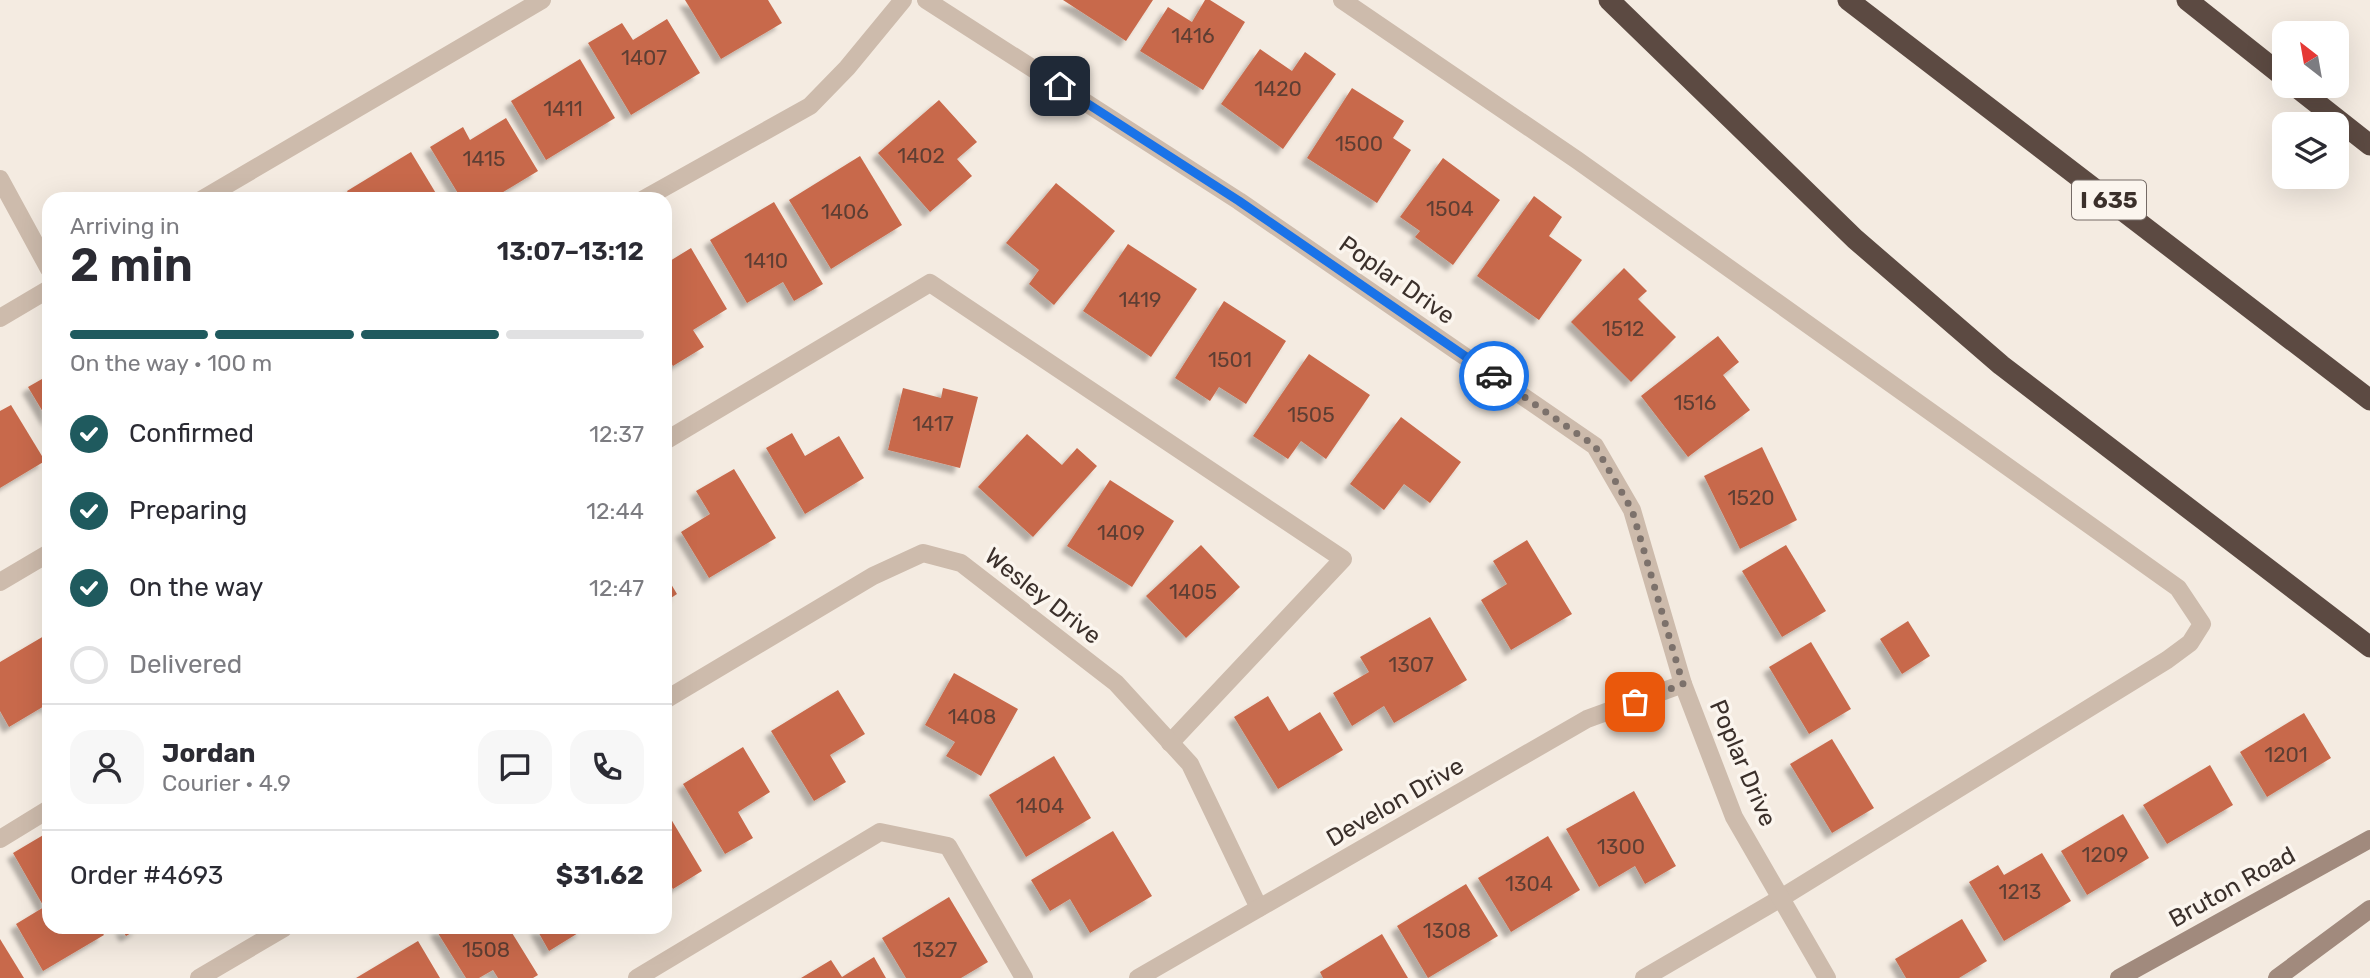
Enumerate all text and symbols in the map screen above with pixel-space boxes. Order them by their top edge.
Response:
north arrow [2272,21,2348,98]
map controls [2272,21,2349,189]
house number: 1416 [1171,23,1215,48]
house number: 1407 [621,45,667,70]
pin [1030,56,1090,116]
icon: home [1041,67,1079,105]
house number: 1420 [1254,76,1302,101]
house number: 1411 [543,96,583,121]
button: layers [2272,112,2349,189]
house number: 1500 [1335,131,1383,156]
house number: 1402 [897,143,945,168]
house number: 1415 [462,146,506,171]
road number: I 635 [2072,181,2146,220]
house number: 1504 [1426,196,1474,221]
house number: 1406 [821,199,869,224]
text: Arriving in [70,212,180,240]
street label: Poplar Drive [1334,230,1460,330]
text: 13:07–13:12 [497,236,644,267]
text: 2 min [70,238,193,293]
house number: 1410 [744,248,788,273]
house number: 1419 [1118,287,1162,312]
house number: 1512 [1602,316,1644,341]
courier [1459,341,1529,411]
house number: 1501 [1208,347,1252,372]
text: On the way · 100 m [70,349,272,377]
icon: car [1475,357,1513,395]
house number: 1516 [1674,390,1716,415]
house number: 1505 [1287,402,1335,427]
house number: 1417 [912,411,954,436]
icon: check [70,415,108,453]
text: Confirmed [129,418,254,449]
text: 12:37 [589,420,644,448]
house number: 1520 [1727,485,1775,510]
icon: check [70,492,108,530]
text: Preparing [129,495,247,526]
text: 12:44 [586,497,644,525]
house number: 1409 [1097,520,1145,545]
street label: Wesley Drive [979,542,1107,650]
icon: check [70,569,108,607]
text: On the way [129,572,263,603]
text: 12:47 [589,574,644,602]
house number: 1405 [1169,579,1217,604]
text: Delivered [129,649,242,680]
house number: 1307 [1388,652,1434,677]
pin [1605,672,1665,732]
icon: bag [1616,683,1654,721]
street label: Poplar Drive [1704,696,1782,830]
house number: 1408 [948,704,996,729]
button: person [70,730,144,804]
button: chat [478,730,552,804]
button: phone [570,730,644,804]
text: Jordan [162,738,255,769]
house number: 1201 [2264,742,2308,767]
street label: Develon Drive [1321,751,1469,853]
text: Courier · 4.9 [162,769,291,797]
house number: 1404 [1016,793,1064,818]
house number: 1300 [1597,834,1645,859]
street label: Bruton Road [2164,841,2300,933]
house number: 1209 [2081,842,2129,867]
text: Order #4693 [70,860,224,891]
text: $31.62 [556,860,644,891]
house number: 1304 [1505,871,1553,896]
house number: 1213 [1999,879,2041,904]
house number: 1308 [1423,918,1471,943]
house number: 1508 [462,937,510,962]
house number: 1327 [913,937,958,962]

